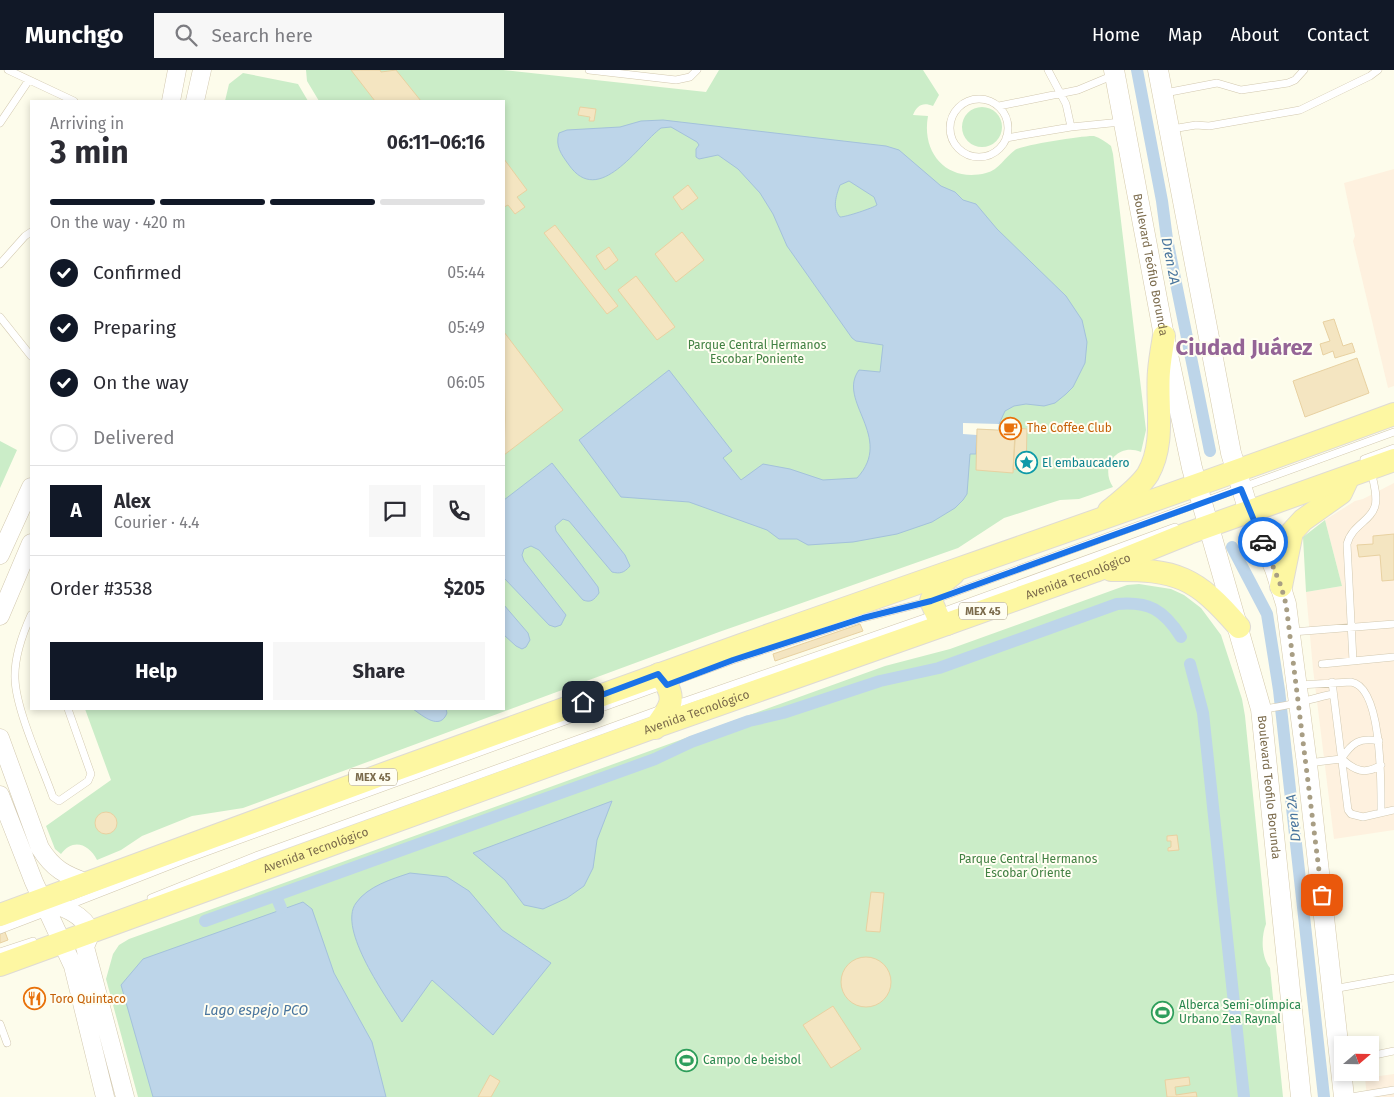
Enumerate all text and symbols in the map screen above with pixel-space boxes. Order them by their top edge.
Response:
search box [154,13,504,58]
text: Munchgo [25,21,124,49]
icon: search [172,21,200,49]
text: Search here [212,24,313,47]
text: Home [1092,24,1140,46]
text: Map [1168,24,1202,46]
text: About [1230,24,1279,46]
text: Contact [1307,24,1369,46]
text: Arriving in [50,114,124,133]
text: 06:11–06:16 [387,131,485,154]
text: 3 min [50,133,129,171]
street label: Boulevard Teófilo Borunda [1130,192,1171,337]
text: On the way · 420 m [50,213,186,232]
water label: Dren 2A [1158,236,1183,286]
icon: check [50,259,78,287]
text: Confirmed [93,261,182,284]
text: 05:44 [447,263,485,282]
icon: check [50,314,78,342]
text: Preparing [93,316,176,339]
text: 05:49 [448,318,485,337]
district label: Ciudad Juárez [1176,334,1312,361]
park label: Parque Central Hermanos Escobar Poniente [688,338,827,366]
icon: check [50,369,78,397]
text: On the way [93,371,189,394]
text: 06:05 [447,373,485,392]
cafe icon: The Coffee Club [999,416,1023,440]
place label: The Coffee Club [1027,421,1112,435]
text: Delivered [93,426,175,449]
place icon: El embaucadero [1014,451,1038,475]
place label: El embaucadero [1042,456,1130,470]
button: chat [369,485,421,537]
button: phone [433,485,485,537]
text: Alex [114,490,151,513]
text: A [70,499,82,522]
text: Courier · 4.4 [114,513,200,532]
courier [1238,517,1288,567]
icon: car [1249,528,1277,556]
street label: Avenida Tecnológico [1024,550,1133,602]
text: Order #3538 [50,577,153,600]
text: $205 [444,577,485,600]
road number: MEX 45 [959,602,1007,620]
button: Help [50,642,263,700]
button: Share [273,642,485,700]
pin [562,681,604,723]
street label: Avenida Tecnológico [642,687,751,737]
icon: home [569,688,597,716]
street label: Boulevard Teofilo Borunda [1255,715,1283,860]
road number: MEX 45 [349,769,397,786]
water label: Dren 2A [1283,793,1304,843]
street label: Avenida Tecnológico [261,825,370,876]
park label: Parque Central Hermanos Escobar Oriente [959,852,1098,880]
pin [1301,874,1343,916]
icon: bag [1308,881,1336,909]
restaurant icon: Toro Quintaco [22,987,46,1011]
place label: Toro Quintaco [50,992,126,1006]
place label: Alberca Semi-olímpica Urbano Zea Raynal [1179,998,1301,1026]
sports icon: Alberca Semi-olímpica Urbano Zea Raynal [1151,1000,1175,1024]
water label: Lago espejo PCO [204,1002,308,1019]
north arrow [1334,1036,1379,1081]
map controls [1334,1036,1379,1081]
sports icon: Campo de beisbol [675,1048,699,1072]
place label: Campo de beisbol [703,1053,801,1067]

